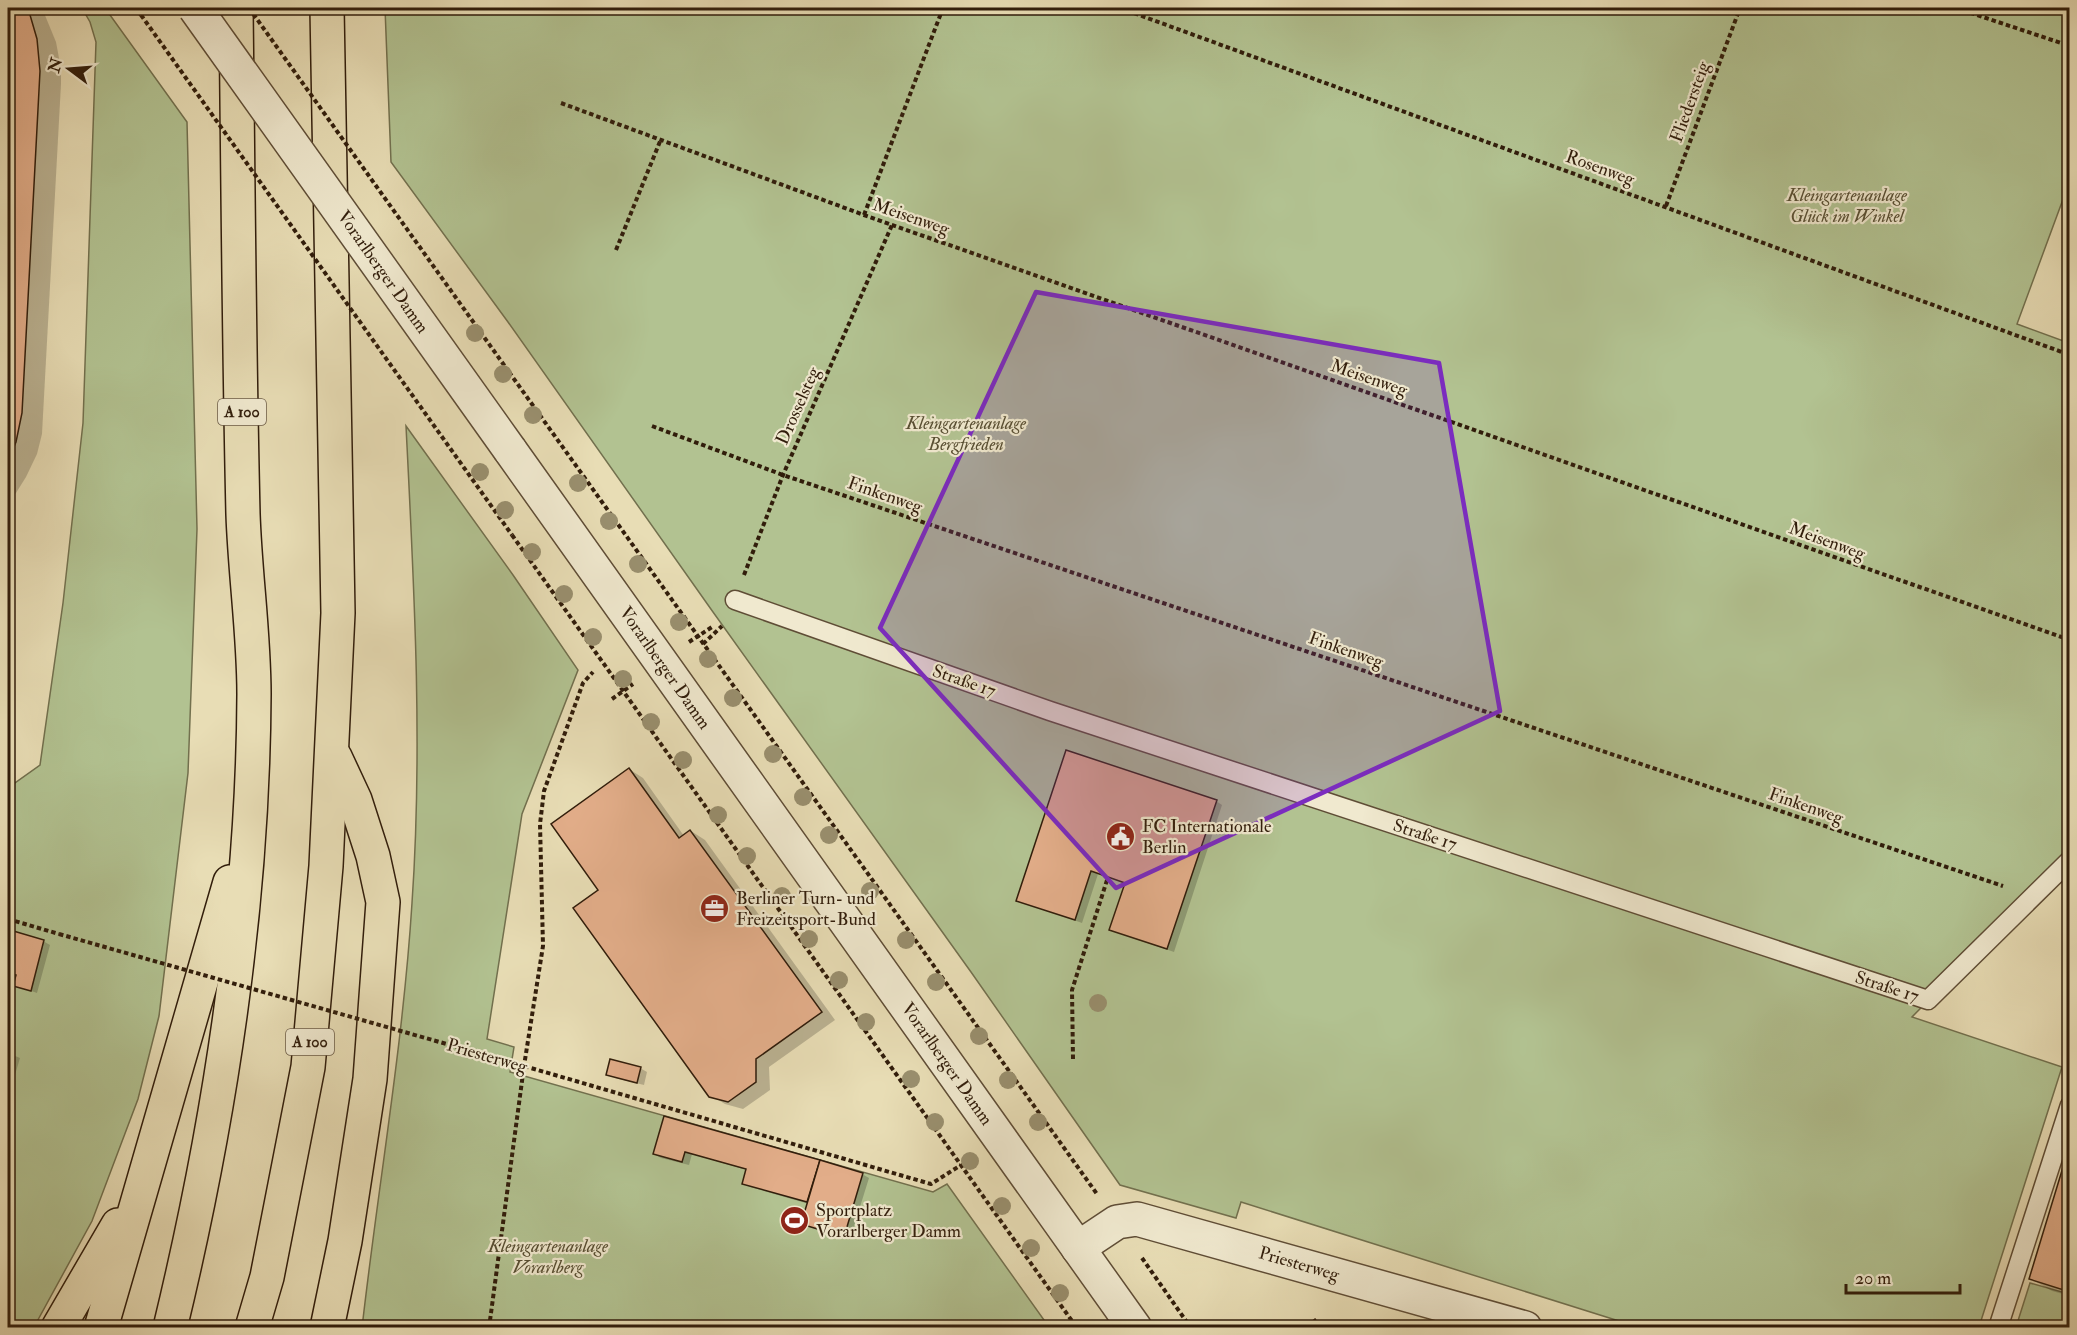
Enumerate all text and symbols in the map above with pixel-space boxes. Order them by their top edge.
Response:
north arrow [39,39,99,99]
text: N [44,55,67,76]
street label: Fliedersteig [1665,57,1716,146]
street label: Rosenweg [1562,145,1639,191]
park label: Kleingartenanlage Glück im Winkel [1786,184,1908,228]
street label: Meisenweg [870,193,953,241]
street label: Vorarlberger Damm [332,206,434,338]
street label: Meisenweg [1328,354,1411,402]
street label: Drosselsteg [771,362,826,449]
road number: A 100 [218,399,266,425]
park label: Kleingartenanlage Bergfrieden [905,412,1027,456]
street label: Finkenweg [845,472,926,519]
street label: Meisenweg [1786,517,1869,566]
street label: Vorarlberger Damm [614,602,716,734]
street label: Finkenweg [1306,627,1387,674]
street label: Straße 17 [929,659,999,703]
street label: Finkenweg [1766,783,1847,830]
street label: Straße 17 [1390,814,1460,856]
place label: FC Internationale Berlin [1142,815,1272,859]
public building icon: FC Internationale Berlin [1105,820,1137,852]
place label: Berliner Turn- und Freizeitsport-Bund [736,887,876,931]
office icon: Berliner Turn- und Freizeitsport-Bund [699,892,731,924]
street label: Straße 17 [1852,966,1922,1008]
street label: Vorarlberger Damm [896,998,998,1130]
road number: A 100 [286,1029,334,1055]
street label: Priesterweg [444,1034,531,1079]
place label: Sportplatz Vorarlberger Damm [816,1199,961,1243]
sports icon: Sportplatz Vorarlberger Damm [779,1204,811,1236]
park label: Kleingartenanlage Vorarlberg [487,1235,609,1279]
street label: Priesterweg [1256,1242,1343,1287]
scale bar [1846,1257,1960,1295]
text: 20 m [1855,1267,1891,1290]

